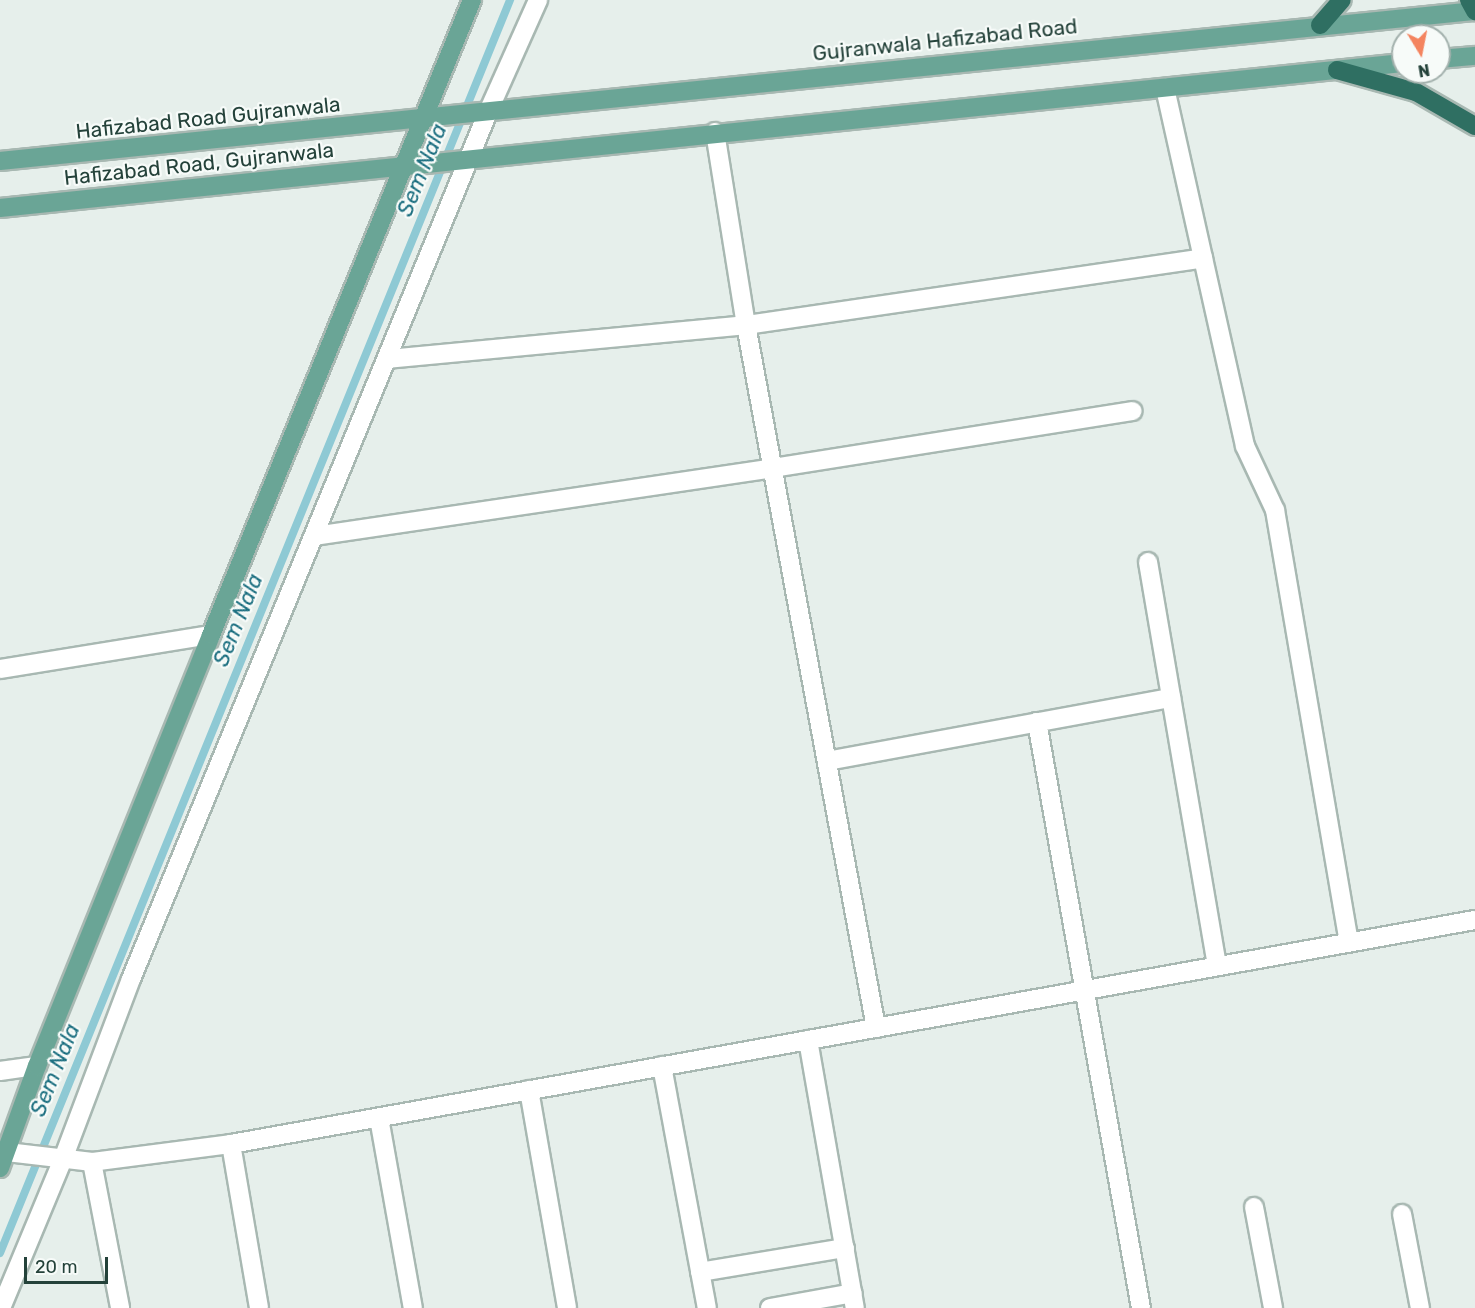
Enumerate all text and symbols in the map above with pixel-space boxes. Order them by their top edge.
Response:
street label: Gujranwala Hafizabad Road [811,14,1079,66]
north arrow [1391,24,1451,84]
text: N [1417,60,1431,81]
street label: Hafizabad Road Gujranwala [74,92,342,144]
water label: Sem Nala [392,120,452,220]
street label: Hafizabad Road, Gujranwala [63,137,335,191]
water label: Sem Nala [208,570,268,670]
water label: Sem Nala [25,1020,85,1120]
scale bar [27,1245,111,1283]
text: 20 m [35,1256,77,1278]

